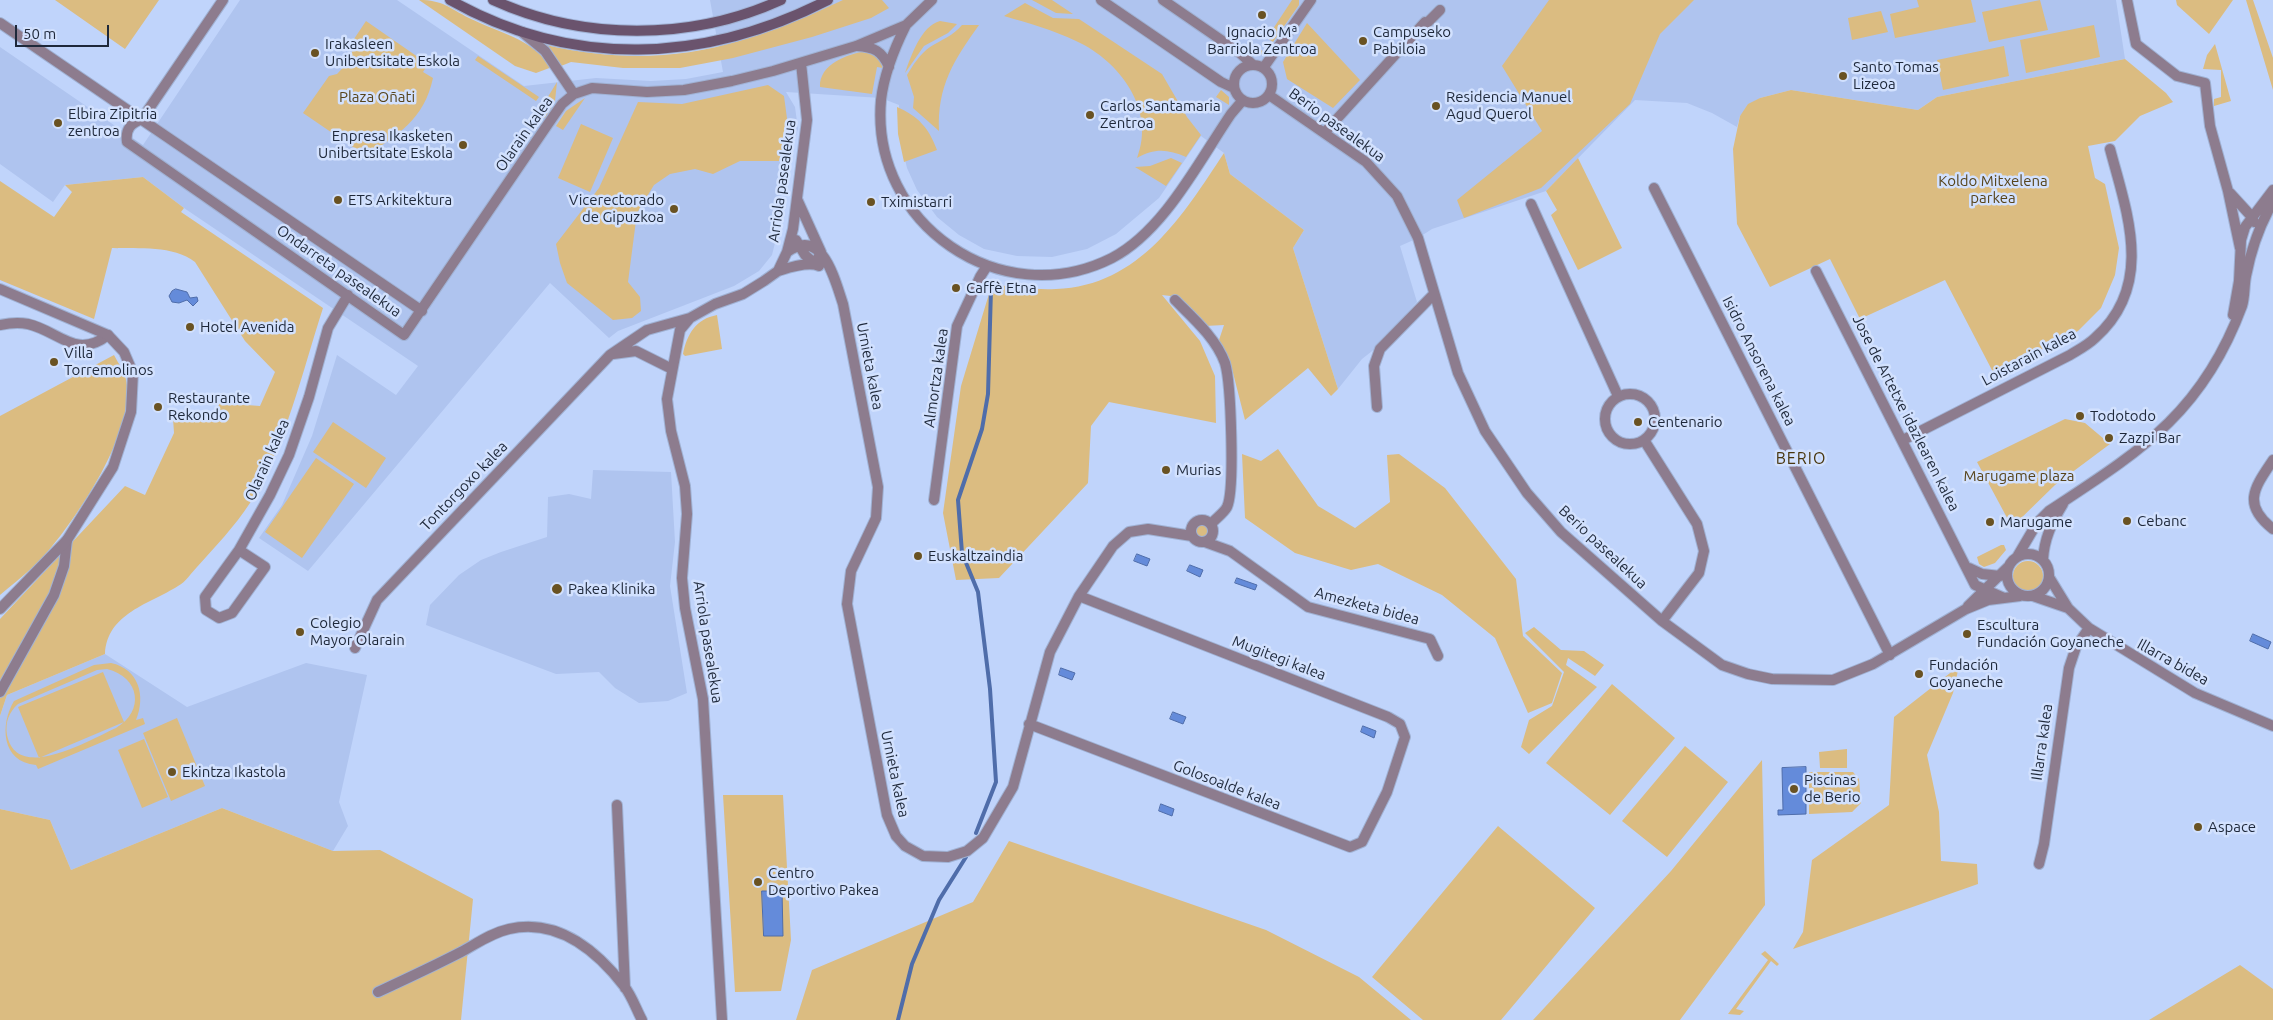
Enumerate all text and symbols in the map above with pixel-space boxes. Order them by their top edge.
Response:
marker: Ignacio Mª Barriola Zentroa [1256,9,1268,21]
scale bar [18,15,111,47]
place label: Ignacio Mª Barriola Zentroa [1207,23,1317,58]
place label: Campuseko Pabiloia [1373,23,1451,58]
text: 50 m [23,25,56,42]
place label: Irakasleen Unibertsitate Eskola [325,35,460,70]
marker: Campuseko Pabiloia [1357,35,1369,47]
marker: Irakasleen Unibertsitate Eskola [309,47,321,59]
place label: Santo Tomas Lizeoa [1853,58,1939,93]
marker: Santo Tomas Lizeoa [1837,70,1849,82]
street label: Berio pasealekua [1285,84,1389,166]
park label: Plaza Oñati [339,88,415,106]
place label: Residencia Manuel Agud Querol [1446,88,1571,123]
street label: Olarain kalea [492,93,556,175]
place label: Carlos Santamaria Zentroa [1100,97,1221,132]
marker: Residencia Manuel Agud Querol [1430,100,1442,112]
place label: Elbira Zipitria zentroa [68,105,157,140]
marker: Carlos Santamaria Zentroa [1084,109,1096,121]
marker: Elbira Zipitria zentroa [52,117,64,129]
street label: Arriola pasealekua [764,119,800,243]
place label: Enpresa Ikasketen Unibertsitate Eskola [318,127,453,162]
marker: Enpresa Ikasketen Unibertsitate Eskola [457,139,469,151]
park label: Koldo Mitxelena parkea [1938,172,2048,207]
place label: ETS Arkitektura [348,191,452,209]
place label: Vicerectorado de Gipuzkoa [569,191,664,226]
place label: Tximistarri [881,193,952,211]
marker: ETS Arkitektura [332,194,344,206]
marker: Tximistarri [865,196,877,208]
marker: Vicerectorado de Gipuzkoa [668,203,680,215]
street label: Ondarreta pasealekua [273,221,405,321]
place label: Caffè Etna [966,279,1037,297]
marker: Caffè Etna [950,282,962,294]
street label: Isidro Ansorena kalea [1718,293,1800,429]
street label: Jose de Artetxe idazlearen kalea [1849,312,1963,514]
place label: Hotel Avenida [200,318,295,336]
marker: Hotel Avenida [184,321,196,333]
street label: Urnieta kalea [853,321,887,411]
street label: Loistarain kalea [1979,325,2079,389]
street label: Almortza kalea [920,327,952,429]
place label: Villa Torremolinos [64,344,153,379]
marker: Villa Torremolinos [48,356,60,368]
place label: Restaurante Rekondo [168,389,250,424]
marker: Restaurante Rekondo [152,401,164,413]
place label: Todotodo [2090,407,2156,425]
marker: Todotodo [2074,410,2086,422]
place label: Centenario [1648,413,1723,431]
street label: Olarain kalea [241,416,293,504]
marker: Centenario [1632,416,1644,428]
place label: Zazpi Bar [2119,429,2181,447]
marker: Zazpi Bar [2103,432,2115,444]
street label: Tontorgoxo kalea [417,438,511,534]
district label: BERIO [1775,449,1827,469]
place label: Murias [1176,461,1221,479]
marker: Murias [1160,464,1172,476]
park label: Marugame plaza [1963,467,2075,485]
street label: Berio pasealekua [1555,501,1651,593]
place label: Cebanc [2137,512,2186,530]
place label: Marugame [2000,513,2073,531]
marker: Cebanc [2121,515,2133,527]
marker: Marugame [1984,516,1996,528]
place label: Euskaltzaindia [928,547,1023,565]
marker: Euskaltzaindia [912,550,924,562]
place label: Pakea Klinika [568,580,655,598]
street label: Arriola pasealekua [689,580,727,704]
marker: Pakea Klinika [550,582,564,596]
street label: Amezketa bidea [1313,583,1421,629]
place label: Colegio Mayor Olarain [310,614,405,649]
place label: Escultura Fundación Goyaneche [1977,616,2124,651]
marker: Colegio Mayor Olarain [294,626,306,638]
marker: Escultura Fundación Goyaneche [1961,628,1973,640]
street label: Mugitegi kalea [1230,632,1328,684]
street label: Illarra bidea [2134,635,2212,689]
place label: Fundación Goyaneche [1929,656,2003,691]
marker: Fundación Goyaneche [1913,668,1925,680]
street label: Illarra kalea [2028,703,2056,781]
street label: Urnieta kalea [877,729,913,819]
street label: Golosoalde kalea [1171,756,1283,814]
place label: Ekintza Ikastola [182,763,286,781]
marker: Ekintza Ikastola [166,766,178,778]
place label: Piscinas de Berio [1804,771,1860,806]
marker: Piscinas de Berio [1788,783,1800,795]
place label: Aspace [2208,818,2256,836]
marker: Aspace [2192,821,2204,833]
place label: Centro Deportivo Pakea [768,864,879,899]
marker: Centro Deportivo Pakea [752,876,764,888]

